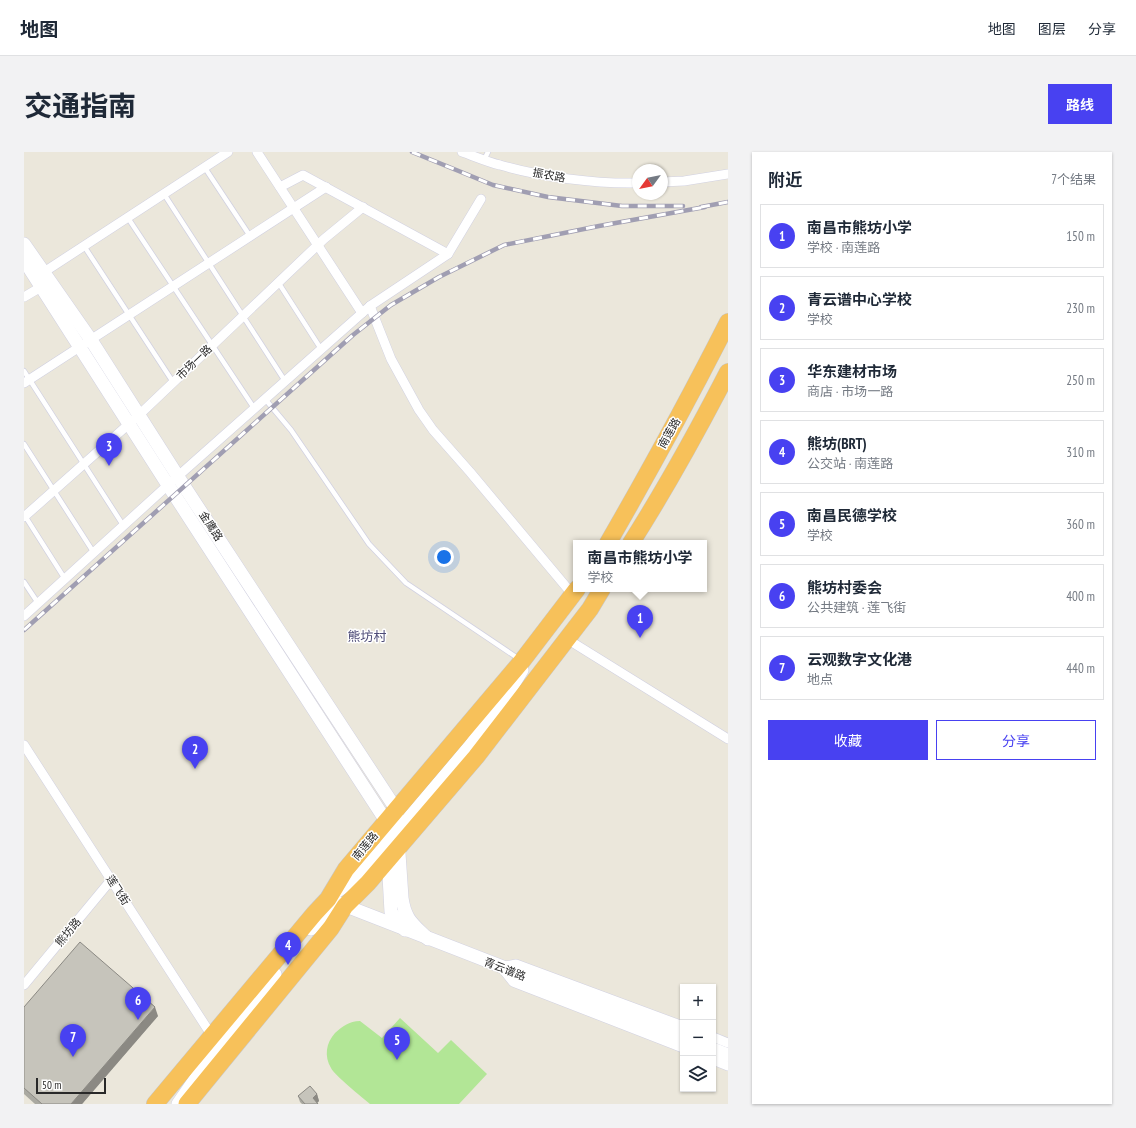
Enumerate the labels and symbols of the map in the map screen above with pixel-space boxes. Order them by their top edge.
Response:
north arrow [632,164,668,200]
street label: 振农路 [532,165,566,185]
street label: 市场一路 [173,342,215,382]
street label: 南莲路 [655,415,683,451]
pin: 3 [96,433,122,466]
street label: 金鹰路 [196,508,226,544]
your location [434,547,454,567]
pin: 1 [627,605,653,638]
district label: 熊坊村 [347,628,387,645]
pin: 2 [182,736,208,769]
street label: 南莲路 [349,829,381,863]
street label: 莲飞街 [103,872,133,908]
street label: 熊坊路 [52,915,84,949]
pin: 4 [275,932,301,965]
street label: 青云谱路 [482,955,528,983]
pin: 6 [125,987,151,1020]
pin: 7 [60,1024,86,1057]
pin: 5 [384,1027,410,1060]
scale bar [36,1076,106,1095]

